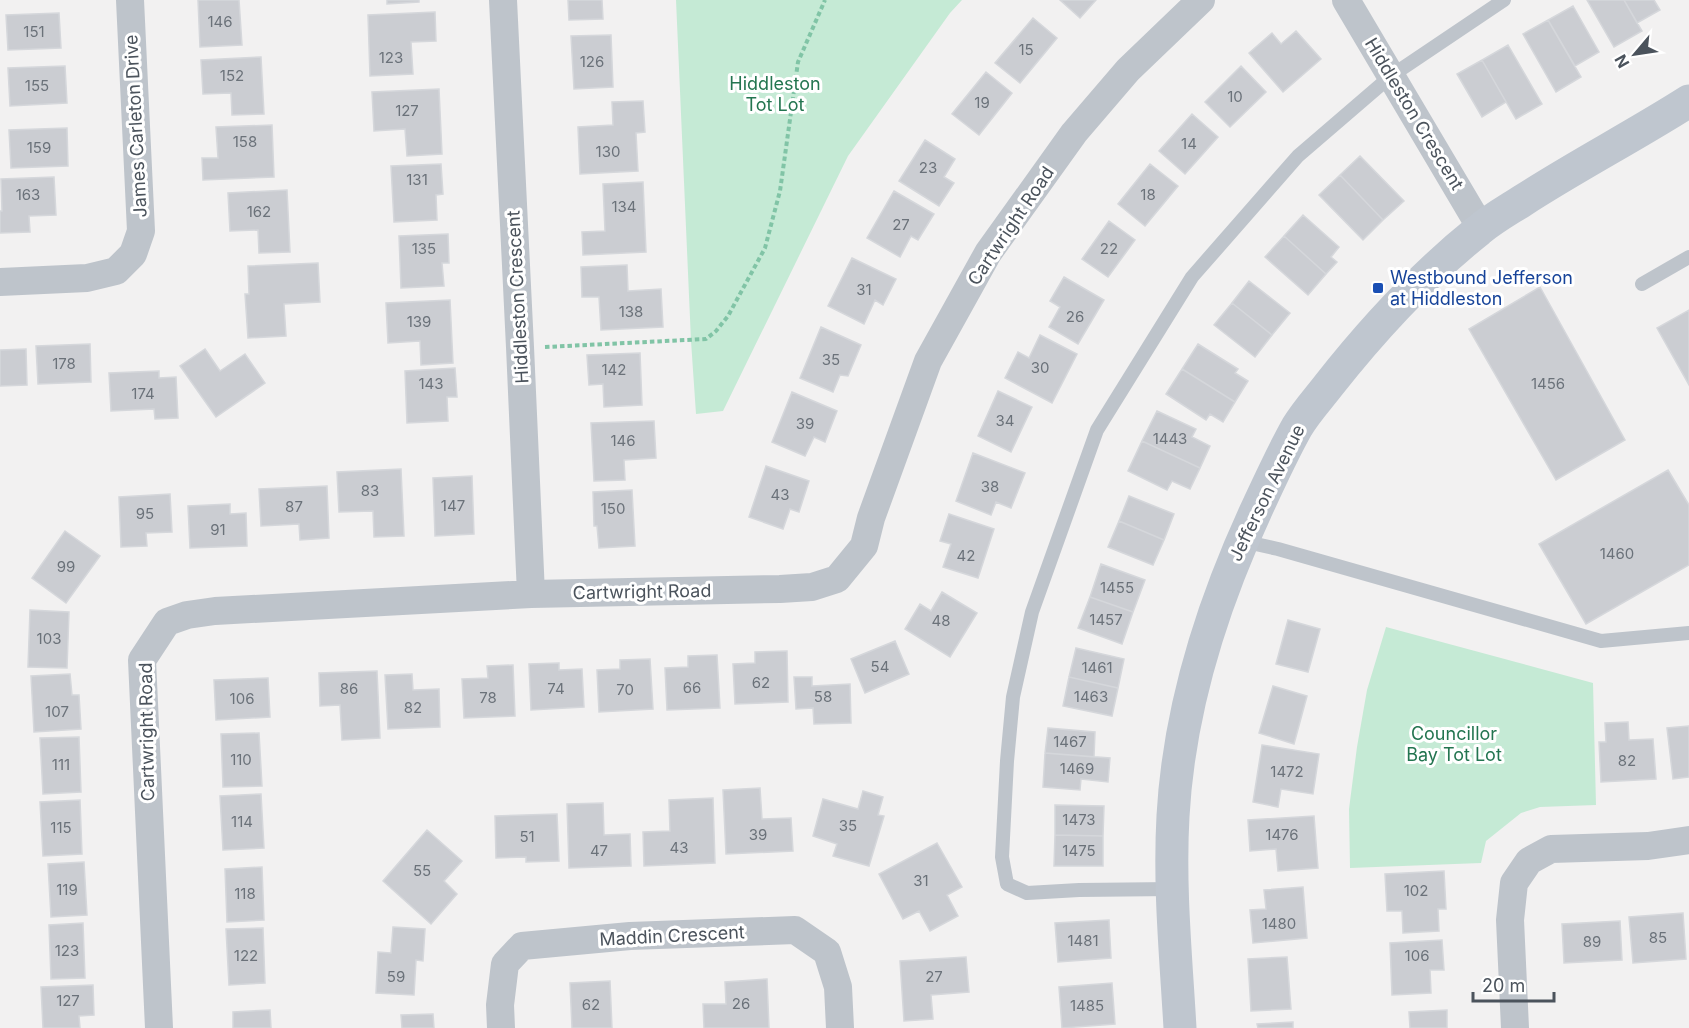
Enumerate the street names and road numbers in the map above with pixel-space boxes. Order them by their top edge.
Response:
street label: James Carleton Drive [120,34,151,218]
street label: Hiddleston Crescent [1361,34,1468,193]
street label: Cartwright Road [963,162,1058,289]
street label: Hiddleston Crescent [502,210,533,384]
street label: Jefferson Avenue [1224,421,1309,565]
street label: Cartwright Road [572,580,711,603]
street label: Cartwright Road [135,663,158,802]
street label: Maddin Crescent [599,921,745,950]

